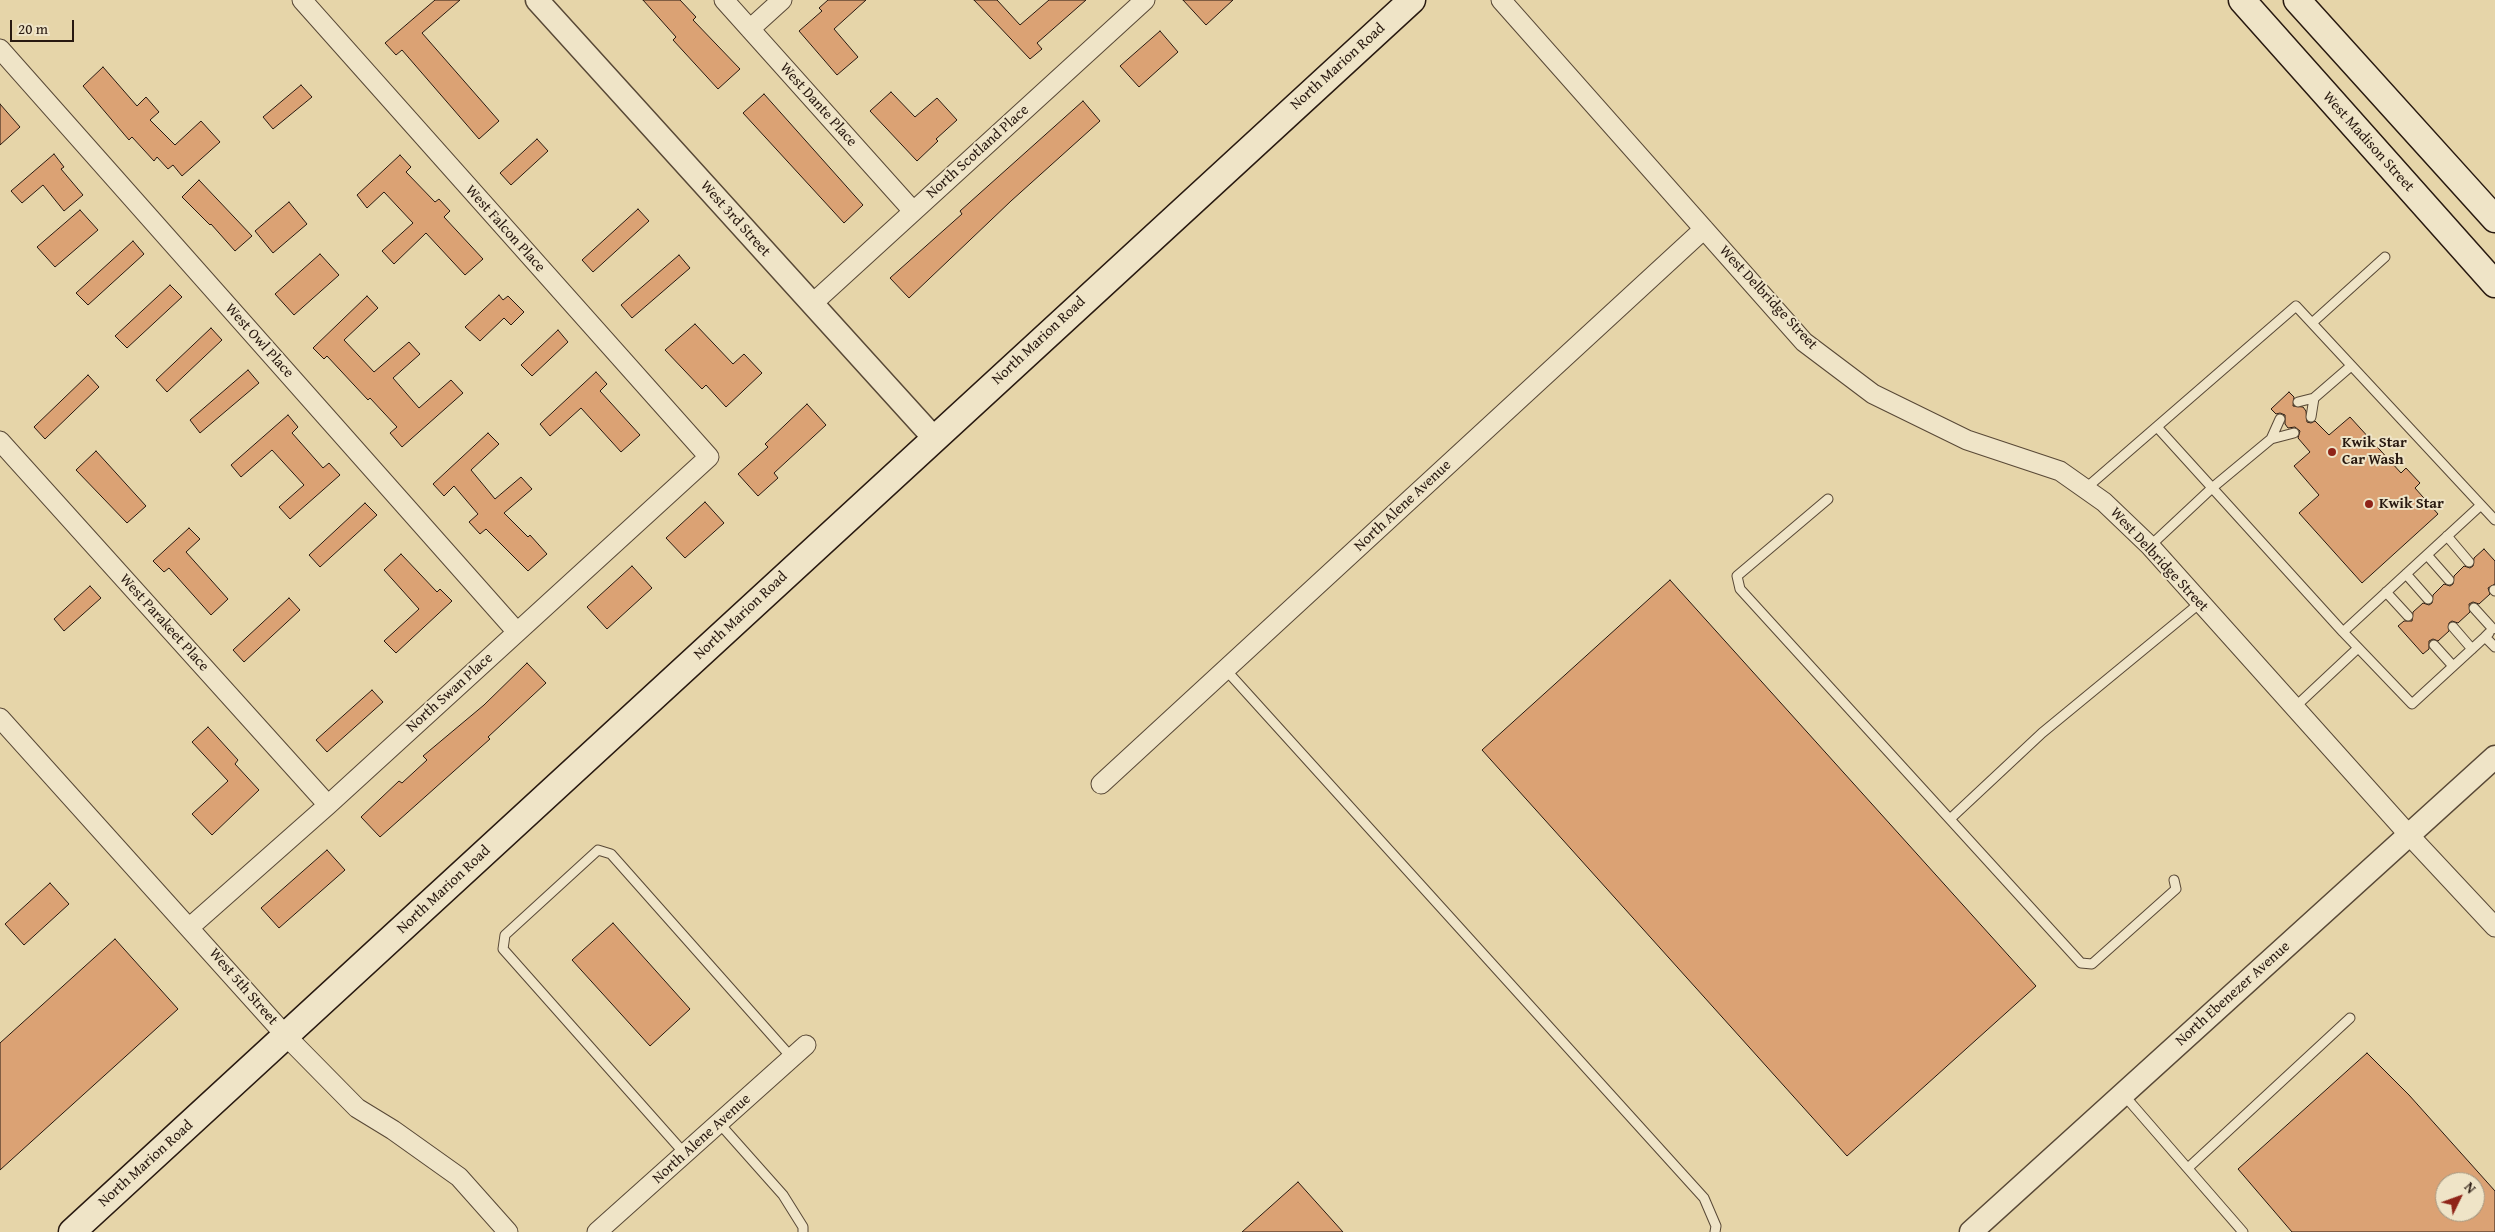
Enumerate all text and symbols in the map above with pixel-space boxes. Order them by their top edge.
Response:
scale bar [12,10,76,42]
text: 20 m [18,18,48,39]
street label: North Marion Road [1287,20,1389,114]
street label: West Dante Place [775,59,861,151]
street label: West Madison Street [2318,88,2418,196]
street label: North Scotland Place [923,101,1033,203]
street label: West 3rd Street [696,177,774,261]
street label: West Falcon Place [461,182,549,276]
street label: West Delbridge Street [1715,242,1821,354]
street label: North Marion Road [989,293,1089,389]
street label: West Owl Place [221,300,297,382]
place label: Kwik Star Car Wash [2342,434,2407,469]
marker: Kwik Star Car Wash [2326,446,2338,458]
street label: North Alene Avenue [1351,456,1455,556]
place label: Kwik Star [2379,495,2444,513]
marker: Kwik Star [2363,498,2375,510]
street label: West Delbridge Street [2106,504,2212,616]
street label: North Marion Road [691,568,791,664]
street label: West Parakeet Place [115,571,213,675]
street label: North Swan Place [403,649,497,737]
street label: North Marion Road [394,842,494,938]
street label: North Ebenezer Avenue [2172,938,2294,1050]
street label: West 5th Street [205,945,281,1029]
street label: North Alene Avenue [649,1090,755,1188]
street label: North Marion Road [95,1117,197,1211]
north arrow [2435,1172,2485,1222]
text: N [2460,1177,2481,1198]

